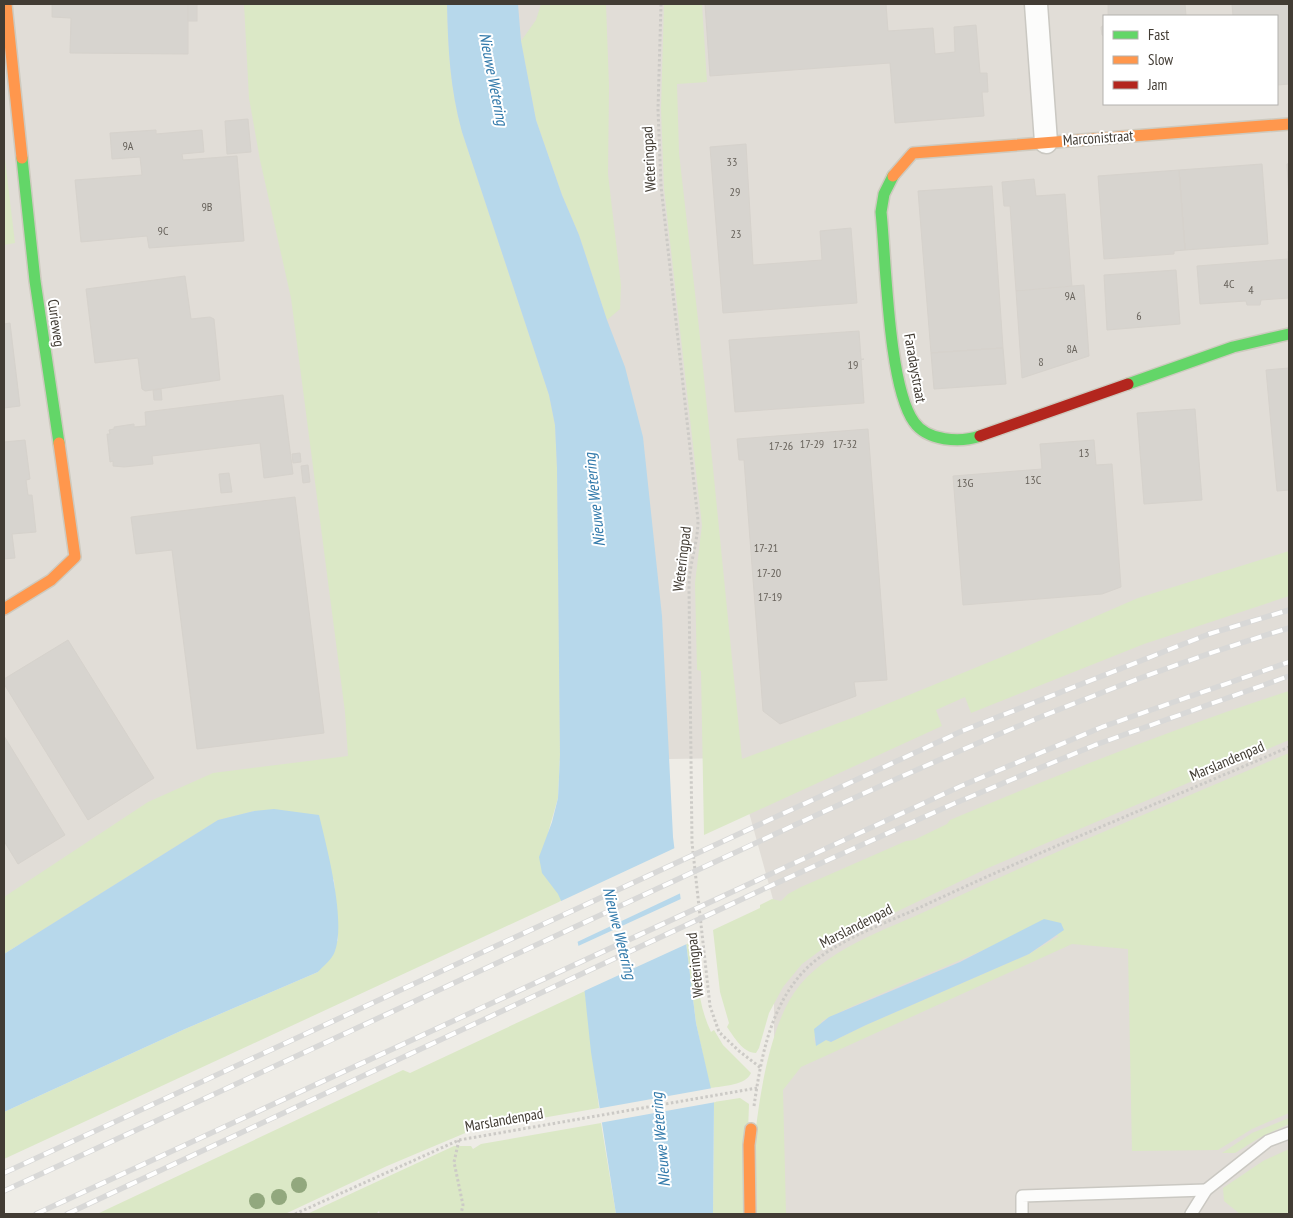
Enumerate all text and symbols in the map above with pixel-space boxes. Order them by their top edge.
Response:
legend [1103,15,1278,105]
text: Fast [1148,25,1169,44]
water label: Nieuwe Wetering [475,31,513,128]
text: Slow [1148,50,1173,69]
text: Jam [1147,75,1167,94]
street label: Weteringpad [637,126,660,192]
street label: Marconistraat [1062,126,1134,149]
house number: 9A [122,138,134,153]
house number: 33 [727,154,737,169]
house number: 29 [730,184,740,199]
house number: 9B [201,199,213,214]
house number: 9C [158,223,169,238]
house number: 23 [731,226,741,241]
house number: 4C [1224,276,1235,291]
house number: 4 [1248,282,1254,297]
house number: 9A [1064,288,1076,303]
street label: Curieweg [44,298,69,348]
house number: 6 [1136,308,1142,323]
street label: Faradaystraat [900,332,931,404]
house number: 8A [1066,341,1078,356]
house number: 8 [1038,354,1044,369]
house number: 19 [848,357,858,372]
house number: 17-29 [800,436,824,451]
house number: 17-32 [833,436,857,451]
house number: 17-26 [769,438,793,453]
house number: 13 [1079,445,1089,460]
water label: Nieuwe Wetering [579,451,609,548]
house number: 13C [1025,472,1042,487]
house number: 13G [957,475,973,490]
street label: Weteringpad [668,525,695,593]
house number: 17-21 [754,540,778,555]
house number: 17-20 [757,565,781,580]
house number: 17-19 [758,589,782,604]
street label: Marslandenpad [1187,736,1267,785]
water label: Nieuwe Wetering [599,885,641,982]
street label: Marslandenpad [816,899,895,952]
street label: Weteringpad [682,932,707,999]
water label: NIeuwe Wetering [646,1091,674,1188]
street label: Marslandenpad [463,1103,545,1136]

